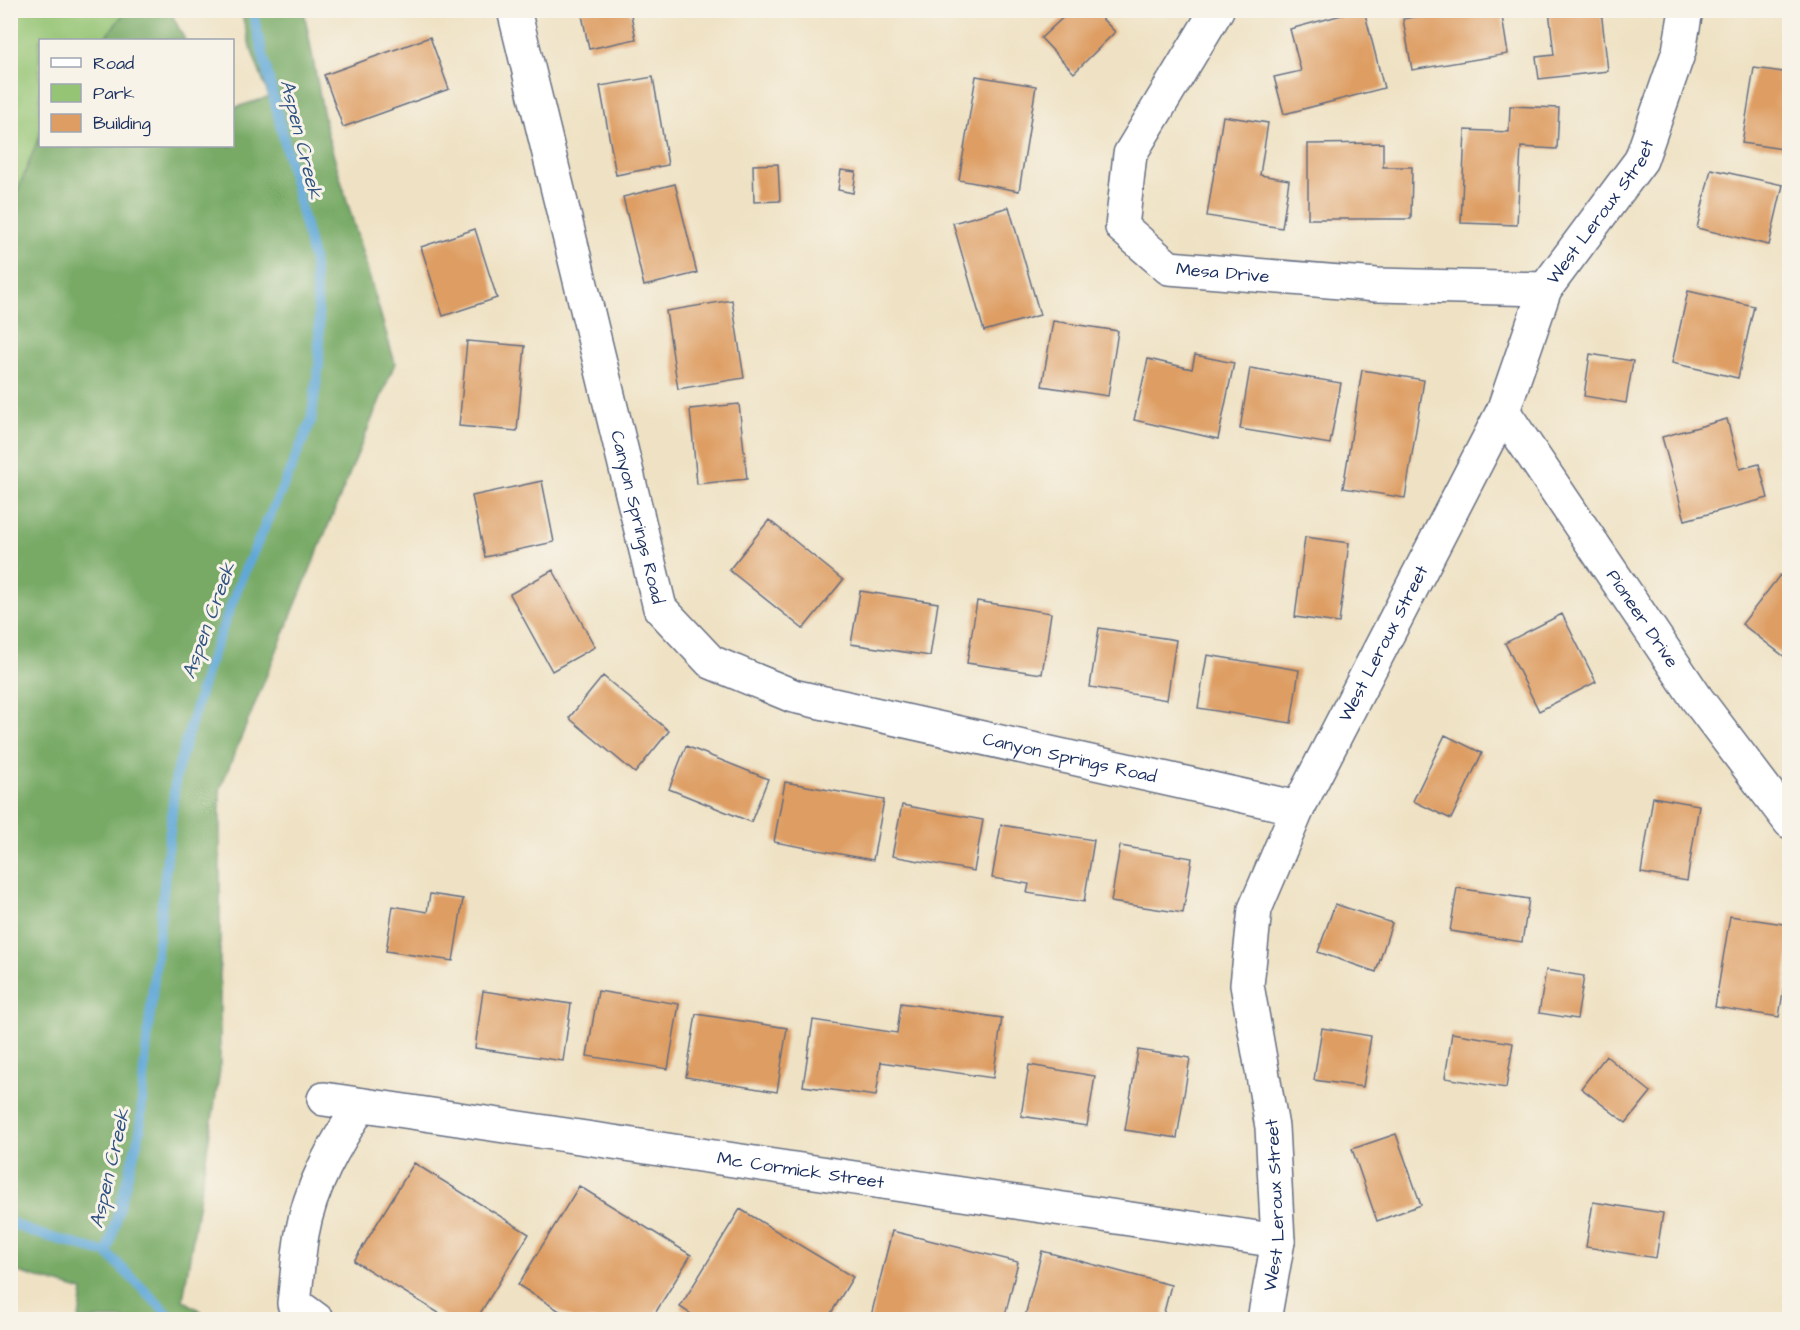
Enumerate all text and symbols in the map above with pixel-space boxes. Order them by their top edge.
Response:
legend [39,39,234,147]
text: Road [93,51,134,76]
water label: Aspen Creek [273,77,330,202]
text: Park [93,81,135,106]
text: Building [93,111,151,137]
street label: West Leroux Street [1541,135,1660,290]
street label: Mesa Drive [1175,257,1271,289]
street label: Canyon Springs Road [604,428,670,606]
water label: Aspen Creek [175,558,243,682]
street label: West Leroux Street [1333,560,1435,726]
street label: Pioneer Drive [1600,565,1684,673]
street label: Canyon Springs Road [980,726,1159,789]
water label: Aspen Creek [83,1105,137,1231]
street label: West Leroux Street [1257,1116,1291,1293]
street label: Mc Cormick Street [716,1146,886,1195]

